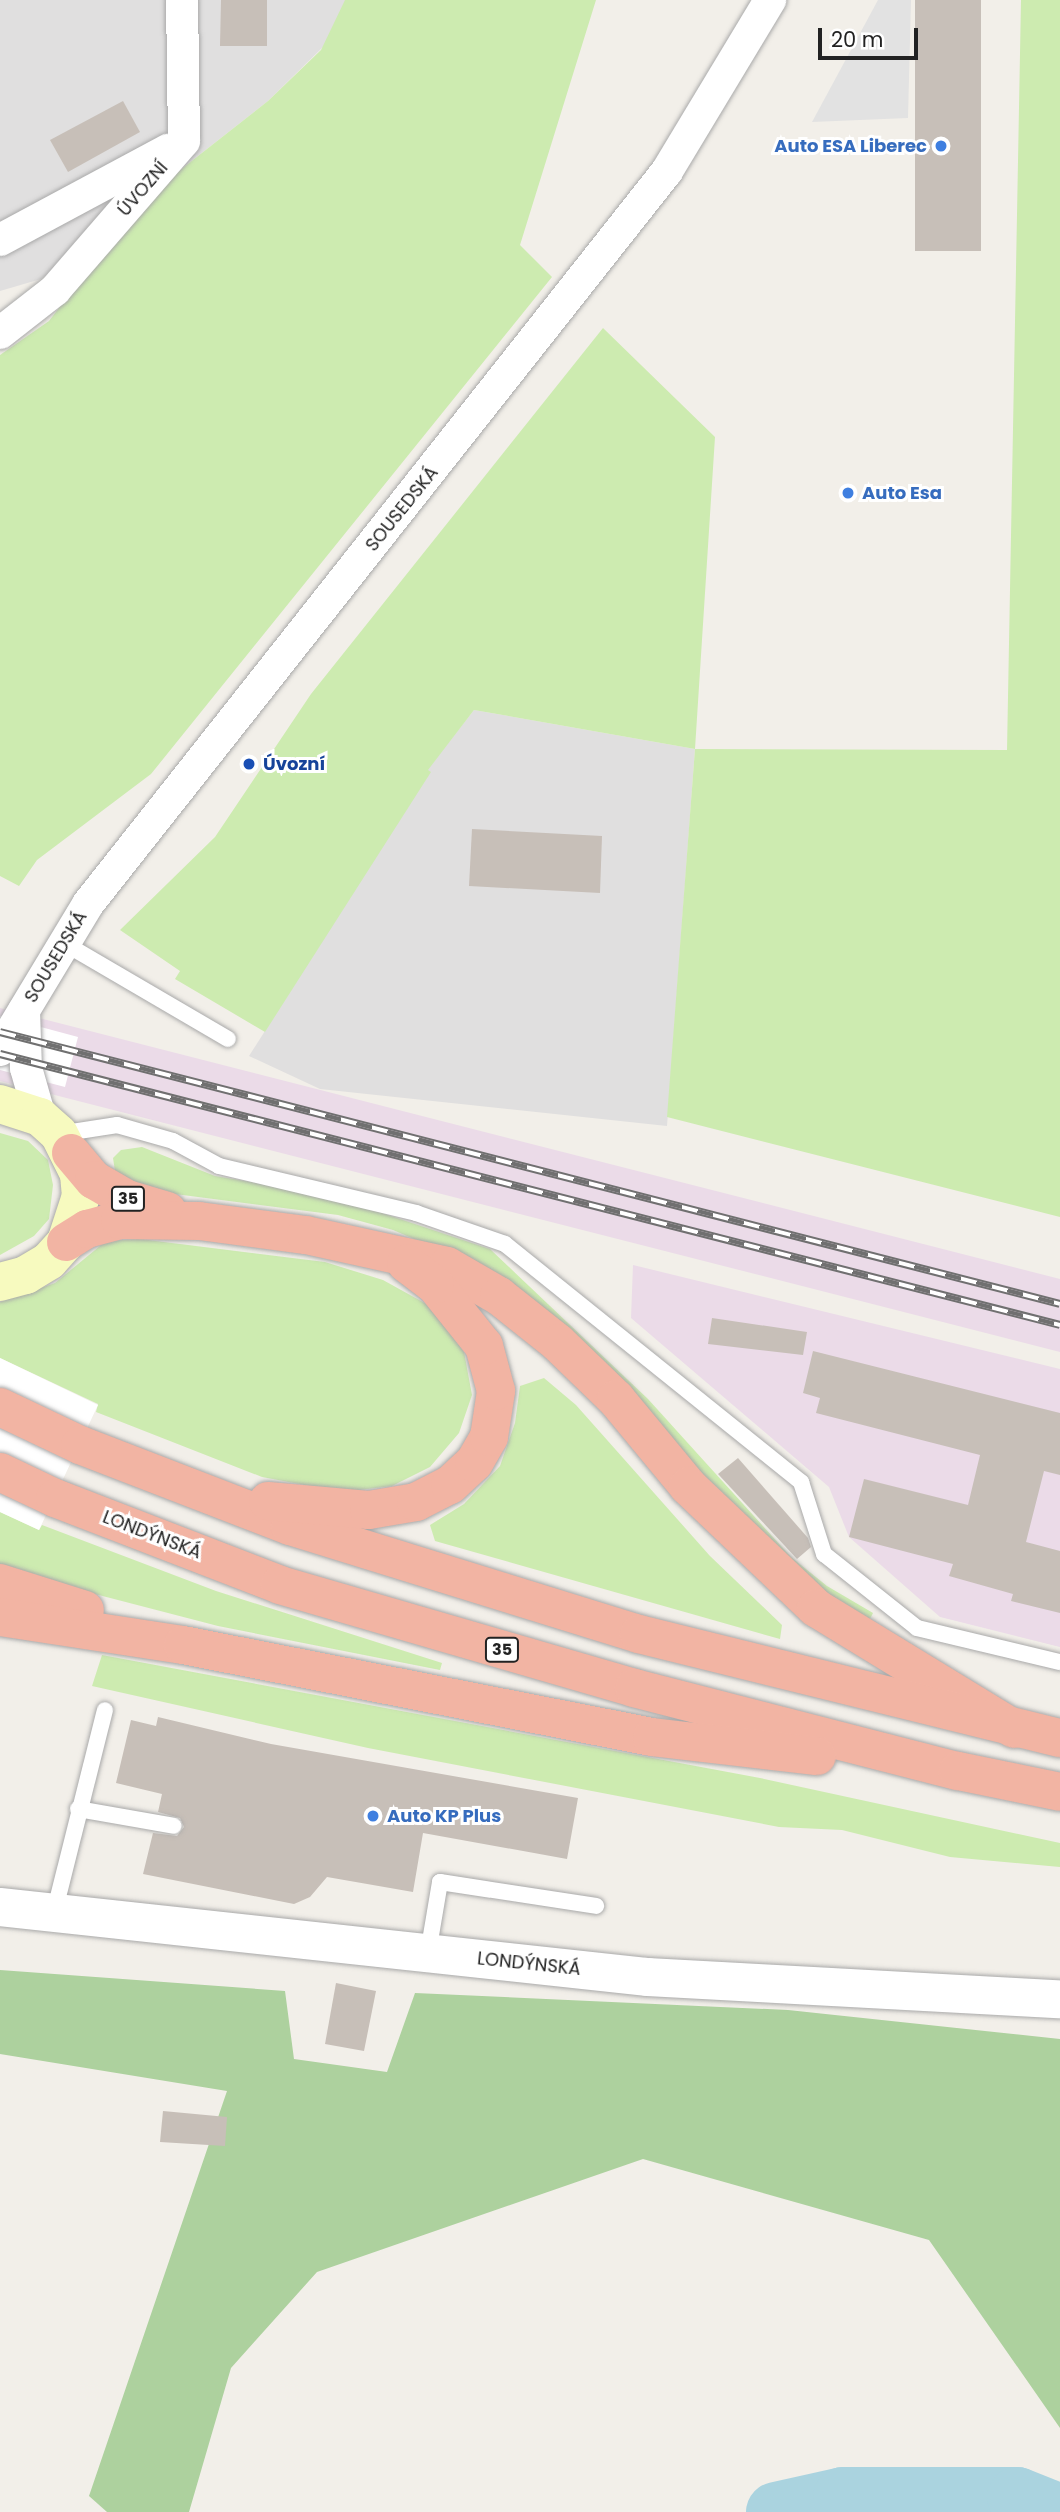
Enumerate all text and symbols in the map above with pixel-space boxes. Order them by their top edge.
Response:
scale bar [822,14,922,58]
text: 20 m [831,25,884,54]
place label: Auto ESA Liberec [774,135,927,157]
marker: Auto ESA Liberec [933,138,949,154]
street label: ÚVOZNÍ [113,157,173,221]
street label: SOUSEDSKÁ [361,462,443,556]
place label: Auto Esa [862,482,942,504]
marker: Auto Esa [840,485,856,501]
place label: Úvozní [263,753,325,775]
marker: Úvozní [241,756,257,772]
street label: SOUSEDSKÁ [20,907,92,1007]
road number: 35 [110,1186,146,1212]
street label: LONDÝNSKÁ [100,1506,204,1564]
road number: 35 [484,1638,520,1662]
place label: Auto KP Plus [387,1805,501,1827]
marker: Auto KP Plus [365,1808,381,1824]
street label: LONDÝNSKÁ [476,1948,582,1980]

